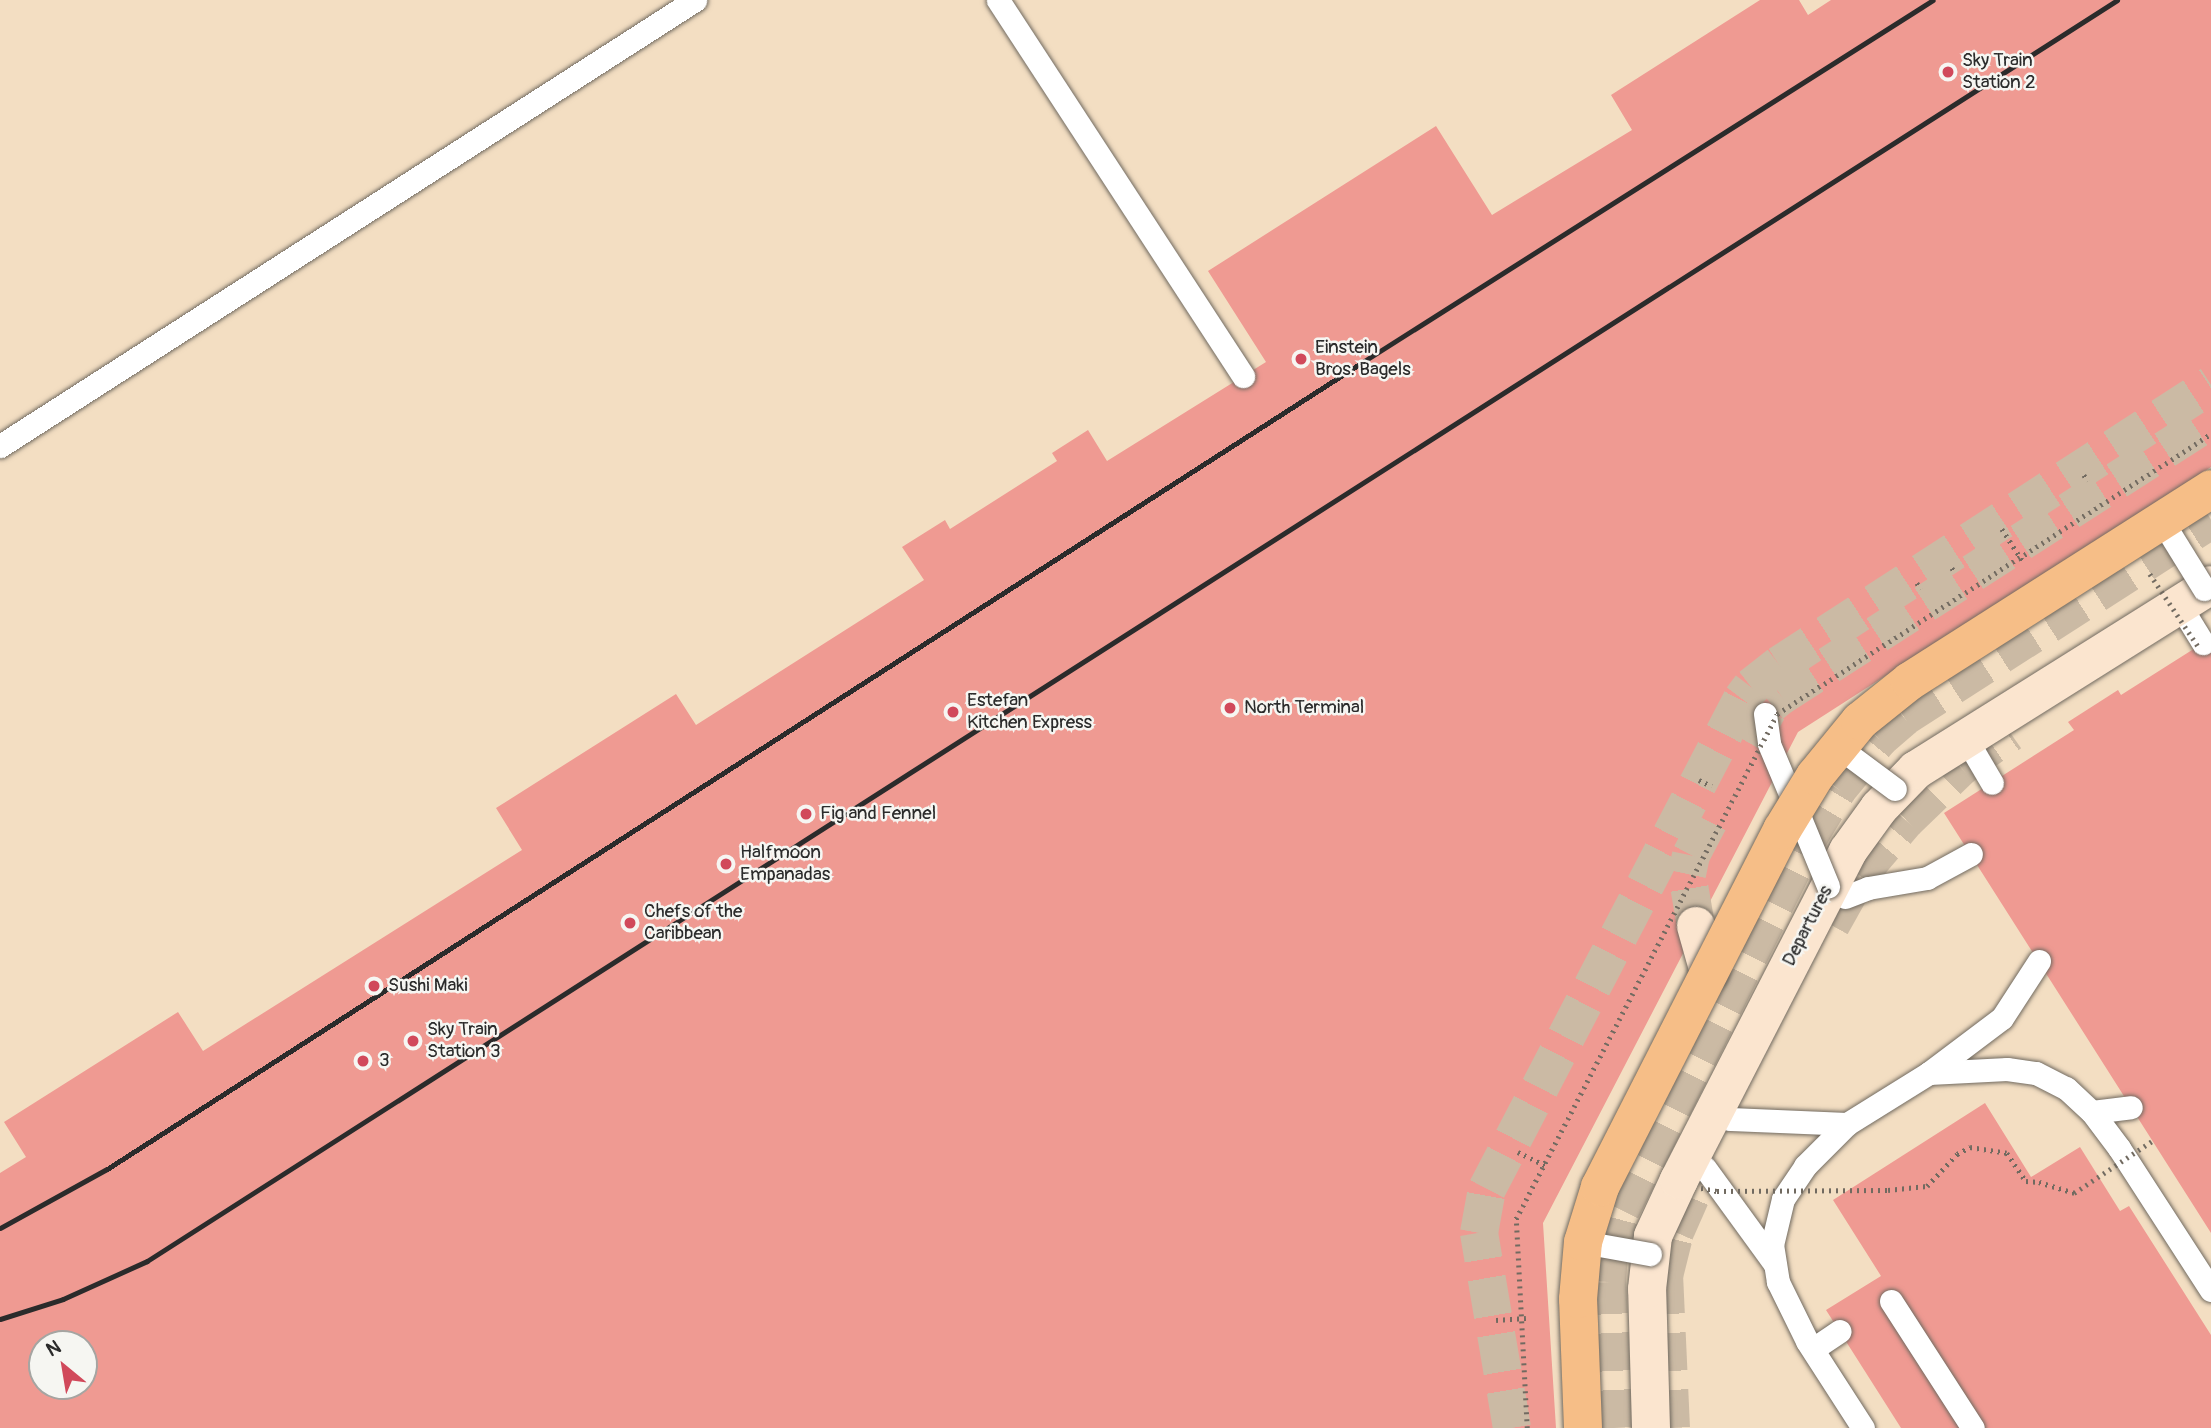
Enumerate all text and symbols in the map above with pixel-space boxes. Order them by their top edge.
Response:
place label: Sky Train Station 2 [1962,50,2036,94]
marker: Sky Train Station 2 [1940,64,1956,80]
place label: Einstein Bros. Bagels [1315,337,1411,381]
marker: Einstein Bros. Bagels [1293,351,1309,367]
place label: Estefan Kitchen Express [967,690,1092,734]
place label: North Terminal [1244,697,1364,719]
marker: North Terminal [1222,700,1238,716]
marker: Estefan Kitchen Express [945,704,961,720]
place label: Fig and Fennel [820,803,936,825]
marker: Fig and Fennel [798,806,814,822]
place label: Halfmoon Empanadas [740,842,830,886]
marker: Halfmoon Empanadas [718,856,734,872]
street label: Departures [1778,882,1838,970]
place label: Chefs of the Caribbean [644,901,742,945]
marker: Chefs of the Caribbean [622,915,638,931]
place label: Sushi Maki [388,975,468,997]
marker: Sushi Maki [366,978,382,994]
place label: Sky Train Station 3 [427,1019,501,1063]
marker: Sky Train Station 3 [405,1033,421,1049]
place label: 3 [379,1050,390,1072]
marker: 3 [353,1051,373,1071]
north arrow [28,1330,98,1400]
text: N [42,1335,65,1362]

